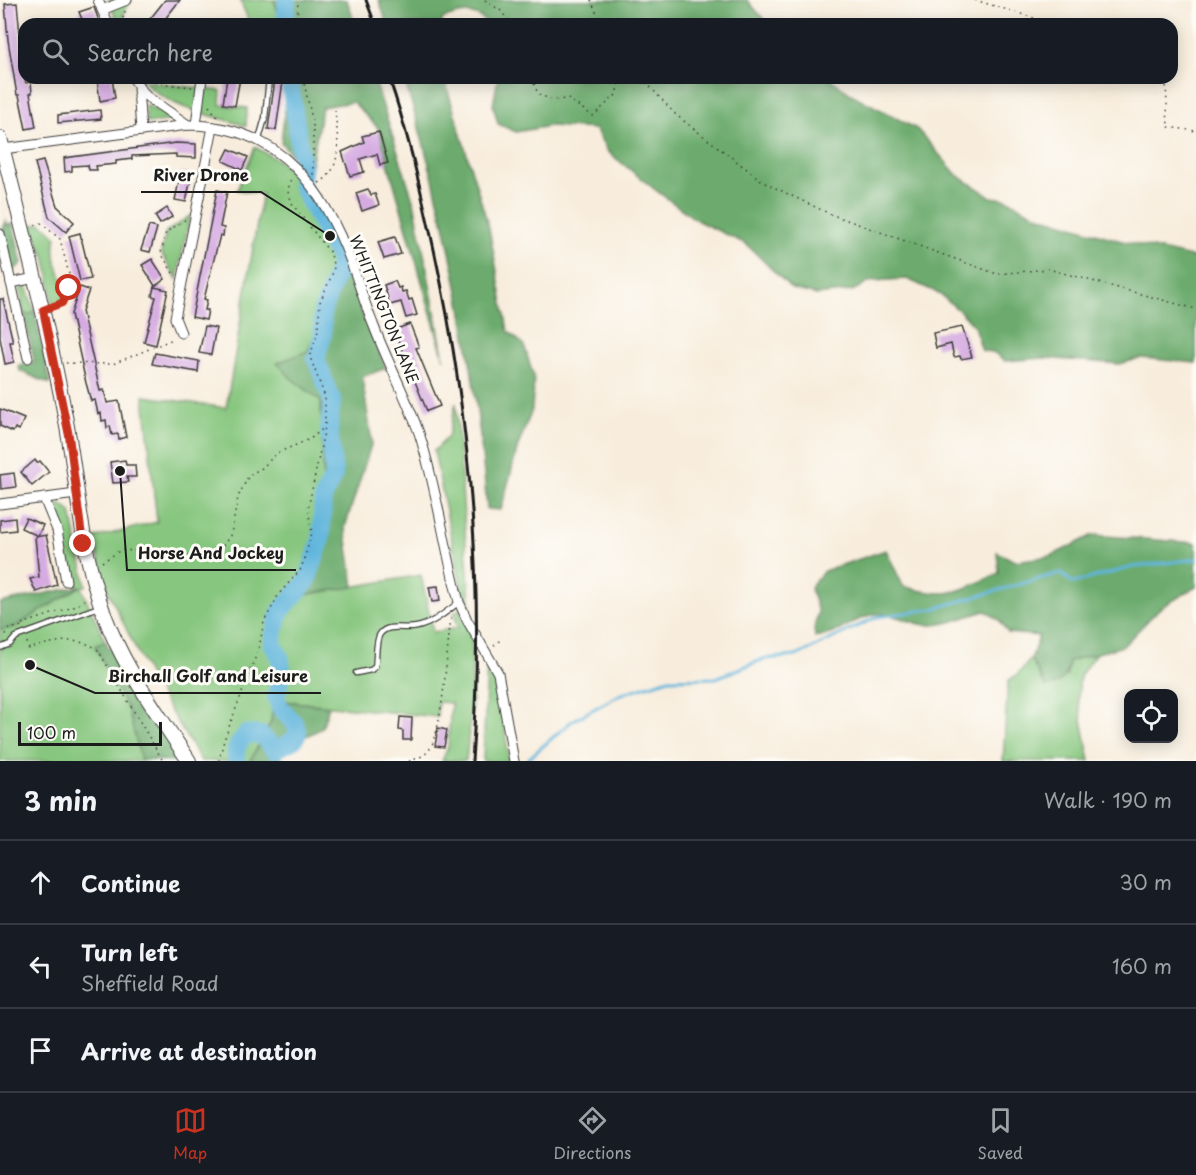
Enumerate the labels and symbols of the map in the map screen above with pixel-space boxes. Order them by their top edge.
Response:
callout: River Drone [141,158,261,192]
text: River Drone [153,162,249,186]
street label: WHITTINGTON LANE [345,231,425,387]
route start [55,274,81,300]
route end [69,530,95,556]
callout: Horse And Jockey [127,536,296,570]
text: Horse And Jockey [138,540,284,564]
callout: Birchall Golf and Leisure [95,659,321,693]
text: Birchall Golf and Leisure [108,663,308,687]
scale bar [18,719,162,746]

